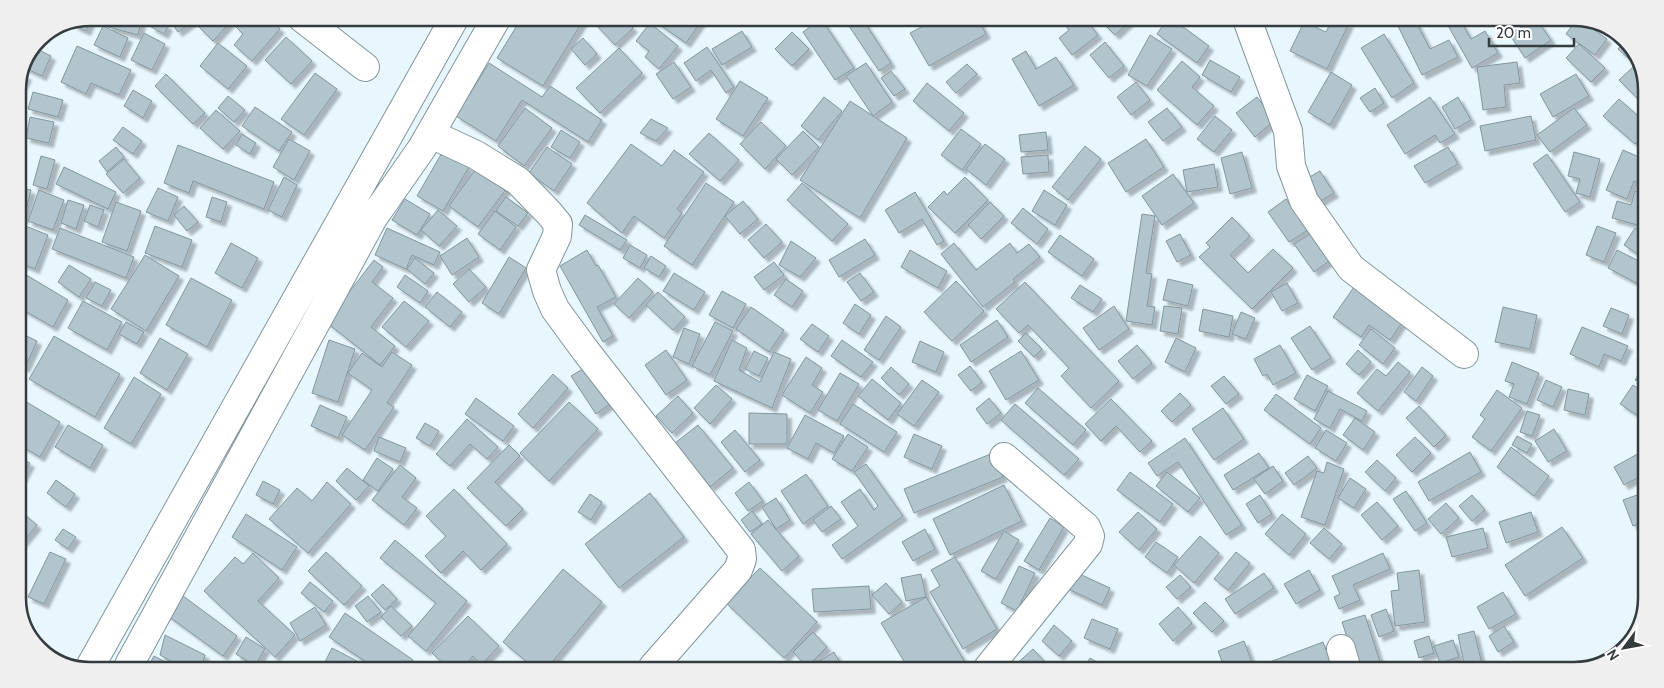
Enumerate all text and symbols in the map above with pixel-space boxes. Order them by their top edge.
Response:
scale bar [1489,15,1574,47]
text: 20 m [1496,24,1531,42]
north arrow [1599,623,1649,673]
text: N [1603,646,1623,664]

